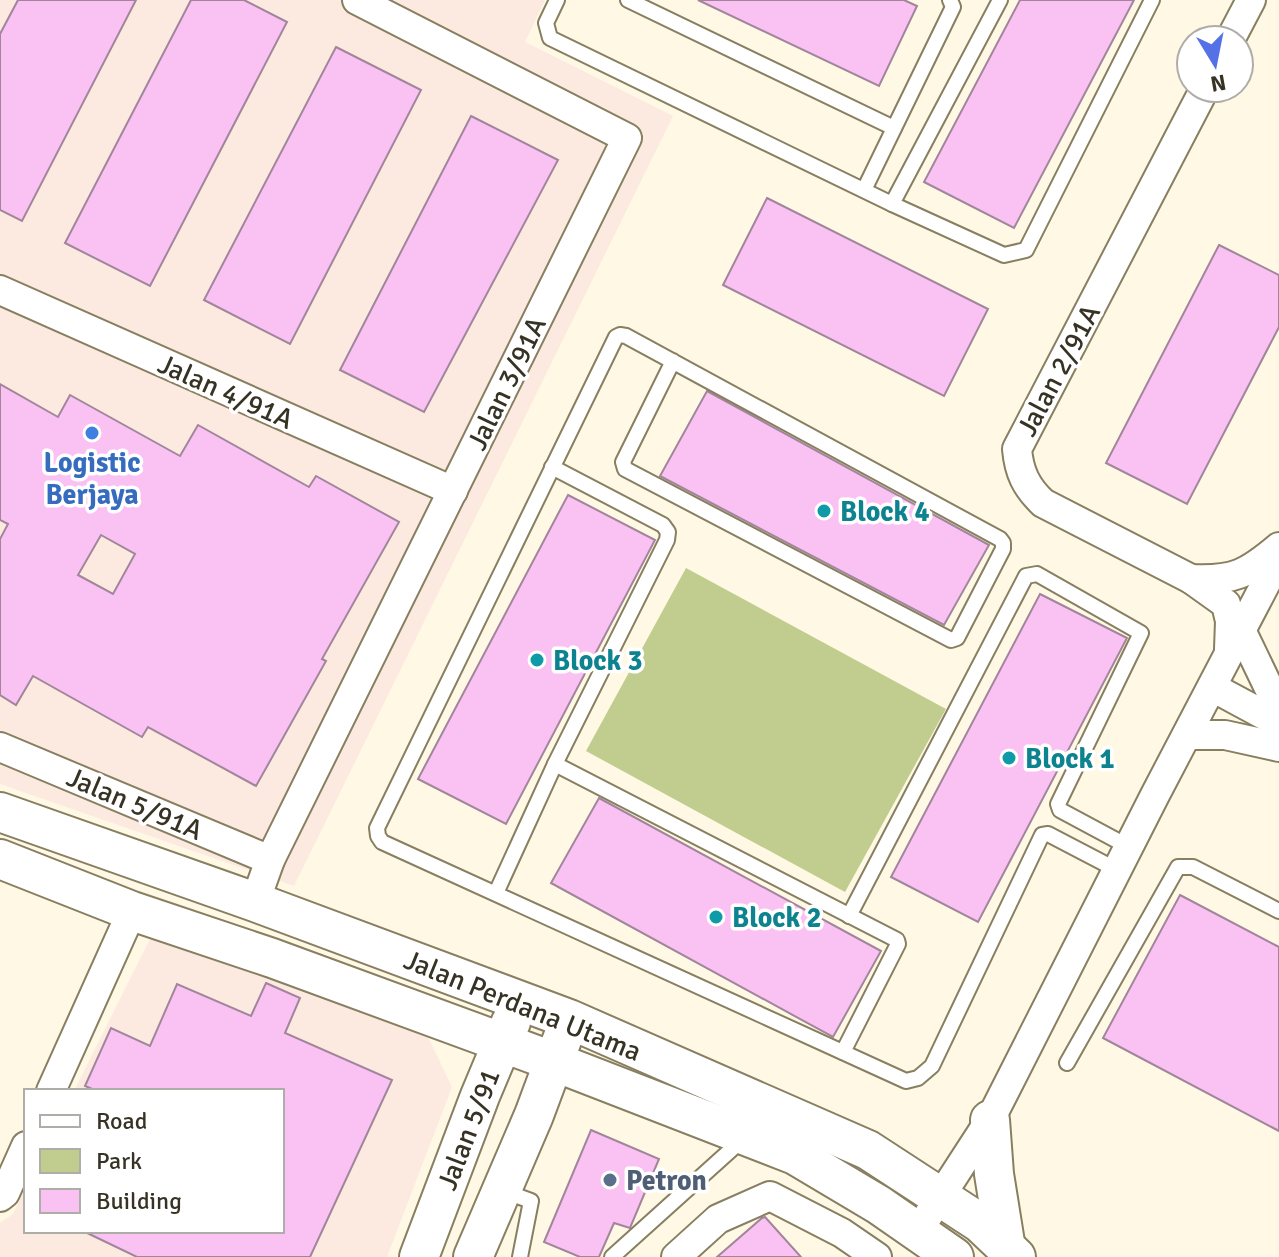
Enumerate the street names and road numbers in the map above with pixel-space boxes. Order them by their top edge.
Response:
street label: Jalan 2/91A [1010,299,1108,442]
street label: Jalan 3/91A [460,311,554,456]
street label: Jalan 4/91A [153,347,298,437]
street label: Jalan 5/91A [62,760,208,848]
street label: Jalan Perdana Utama [399,943,646,1069]
street label: Jalan 5/91 [430,1064,508,1195]

